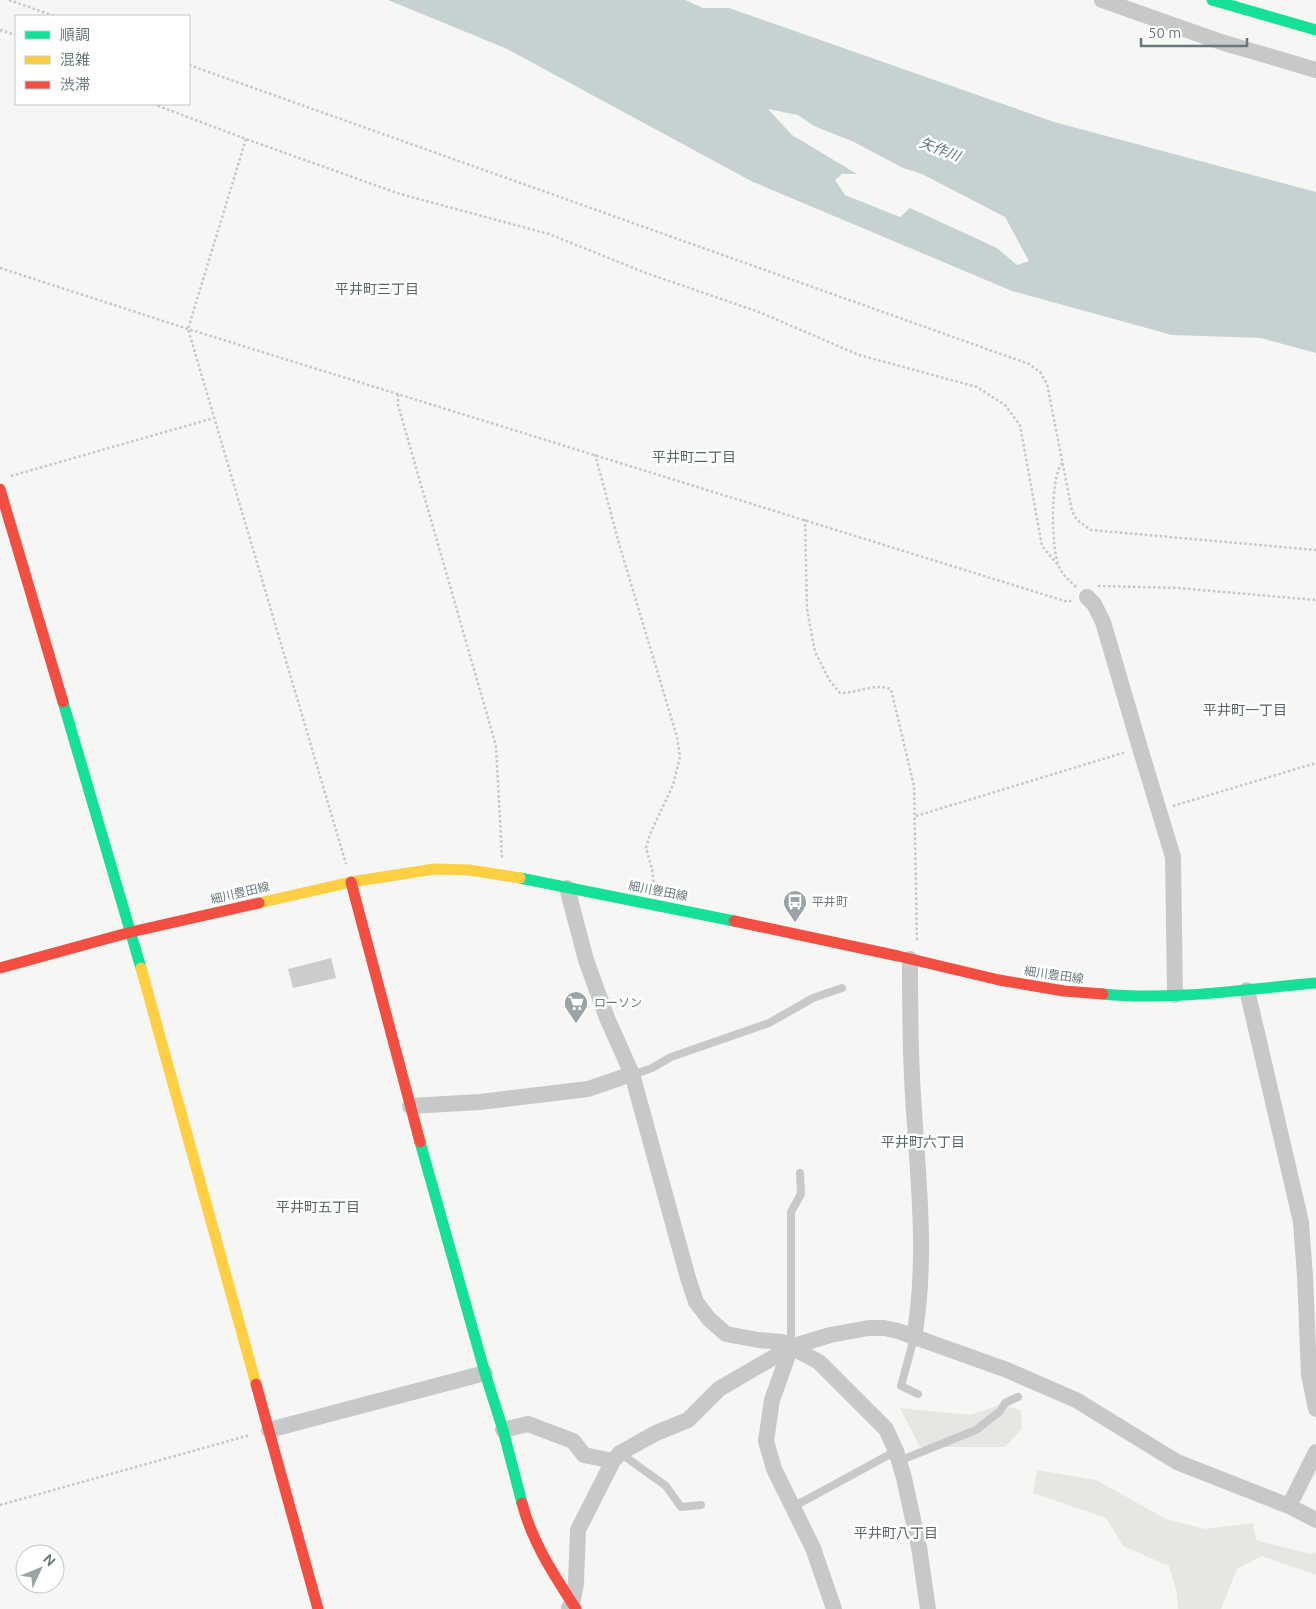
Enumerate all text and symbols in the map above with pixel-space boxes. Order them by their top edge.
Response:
legend [15,15,190,105]
scale bar [1141,15,1247,47]
text: 50 m [1148,24,1181,41]
text: 順調 [60,26,90,43]
text: 混雑 [60,51,90,68]
text: 渋滞 [60,76,90,93]
water label: 矢作川 [918,134,964,165]
district label: 平井町三丁目 [335,281,419,297]
district label: 平井町二丁目 [652,449,736,465]
district label: 平井町一丁目 [1203,702,1287,718]
street label: 細川豊田線 [627,878,689,903]
street label: 細川豊田線 [209,879,271,906]
bus stop icon: 平井町 [782,889,808,923]
place label: 平井町 [812,895,848,908]
street label: 細川豊田線 [1023,964,1085,985]
supermarket icon: ローソン [563,990,589,1024]
place label: ローソン [594,996,642,1009]
district label: 平井町六丁目 [881,1134,965,1150]
district label: 平井町五丁目 [276,1199,360,1215]
district label: 平井町八丁目 [854,1525,938,1541]
north arrow [15,1544,65,1594]
text: N [40,1551,59,1569]

